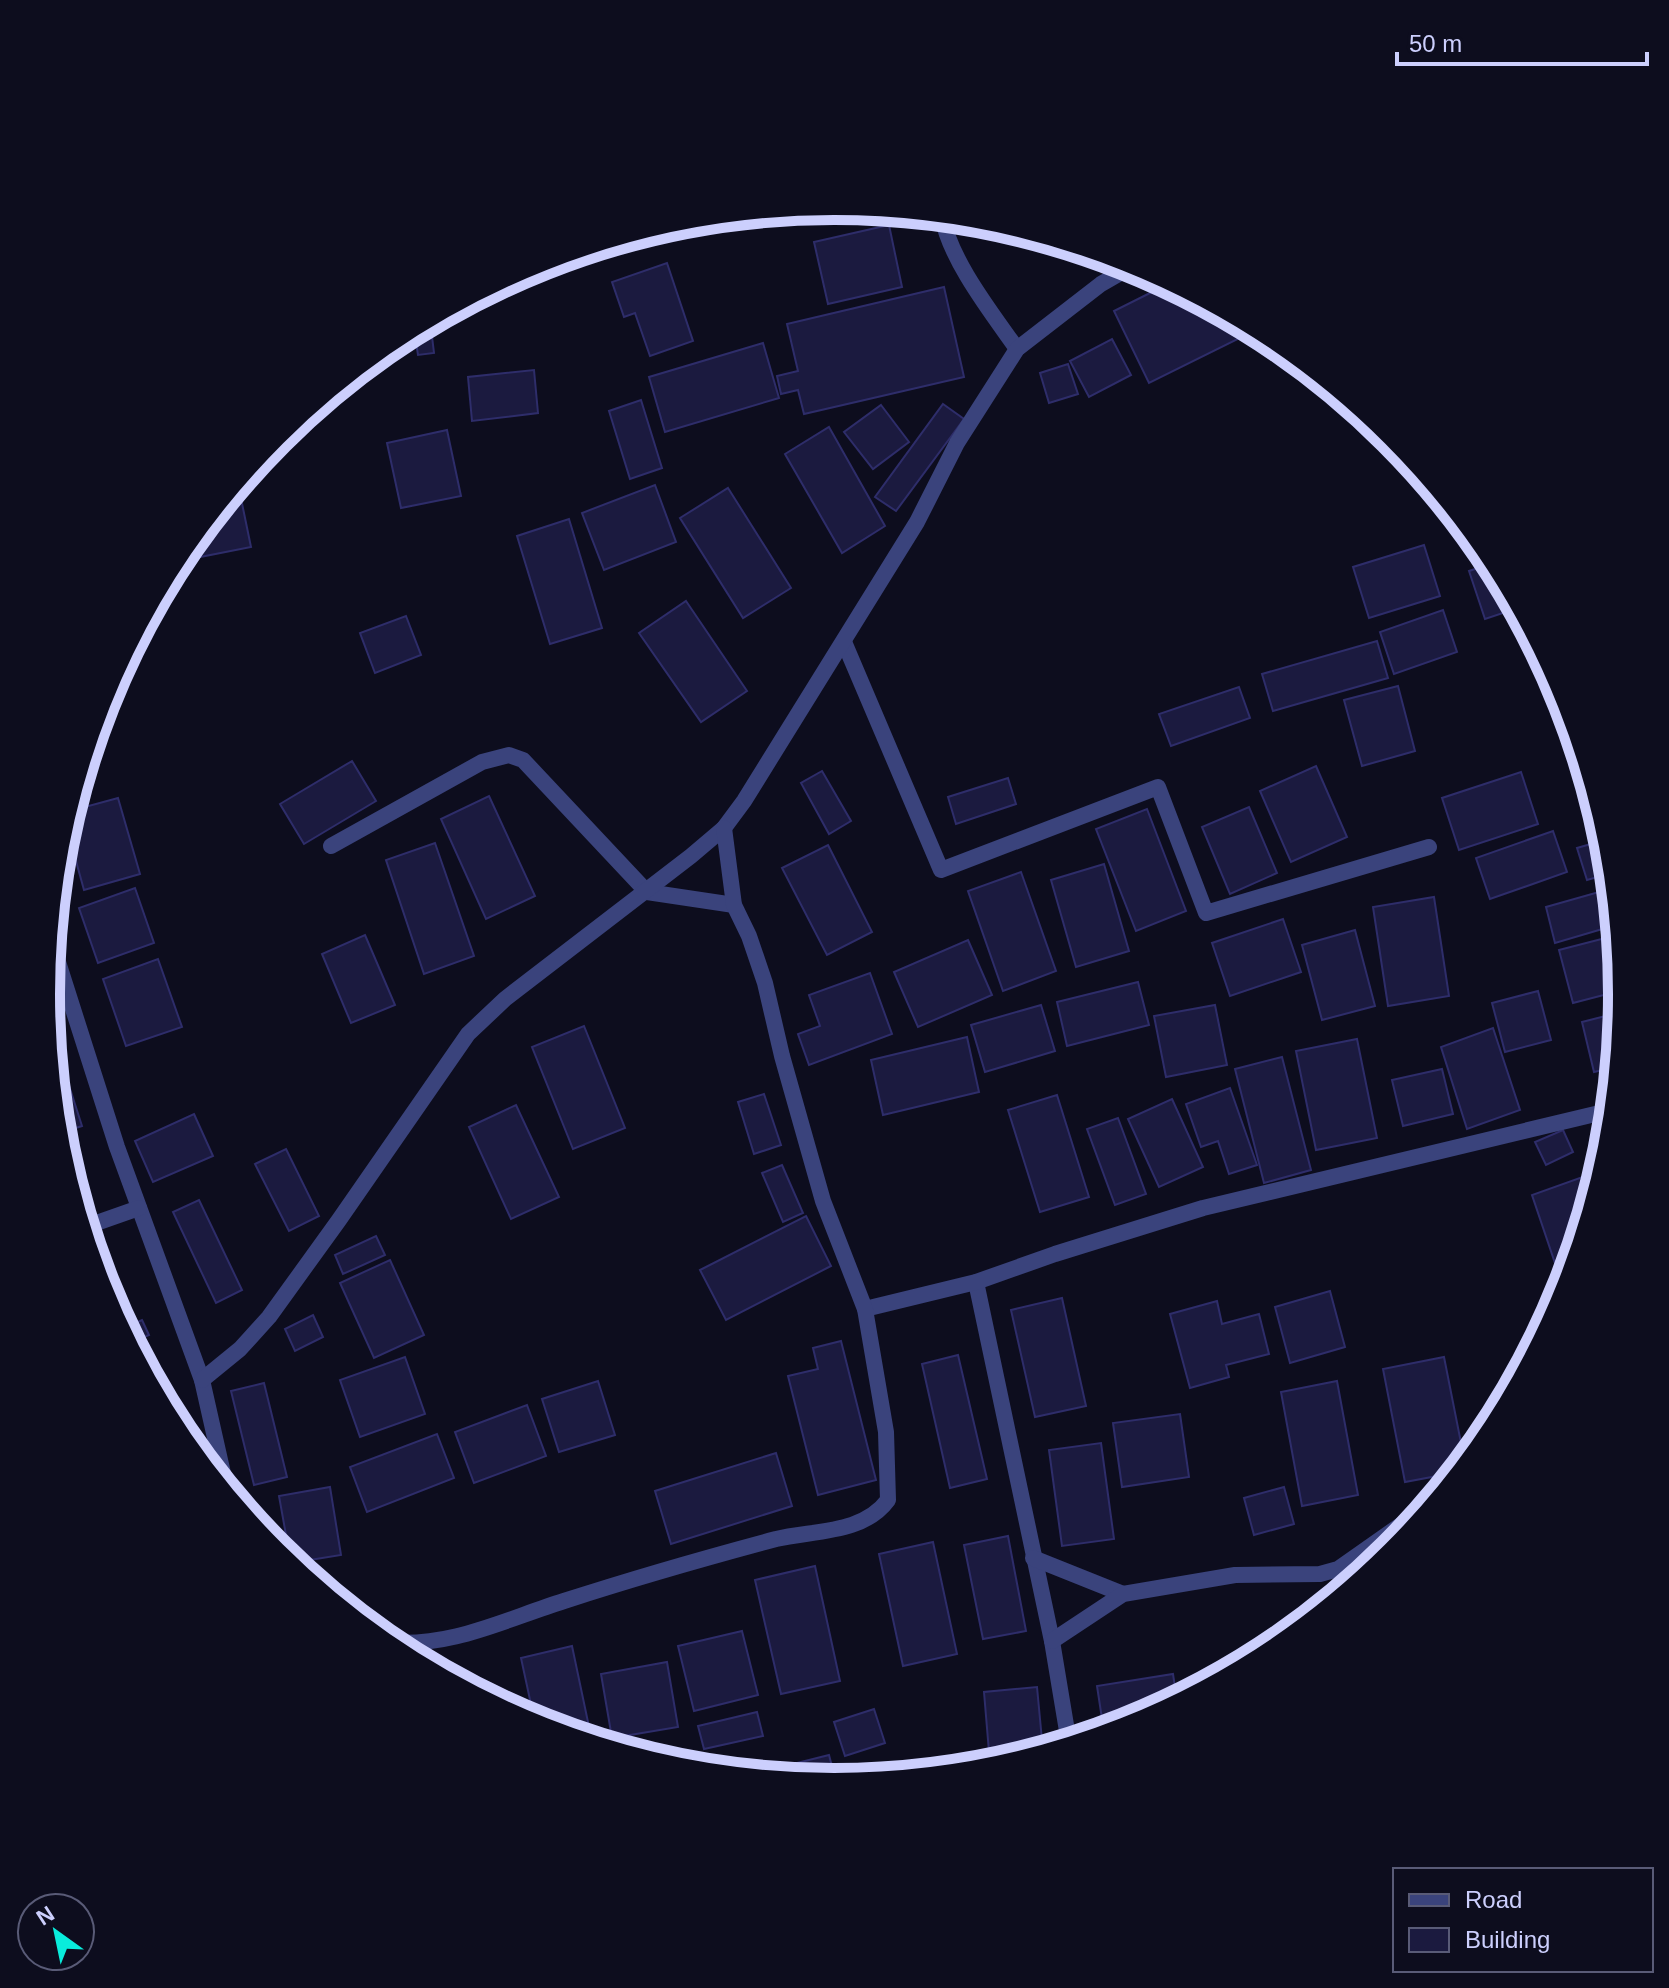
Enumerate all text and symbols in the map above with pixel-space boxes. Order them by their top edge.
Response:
scale bar [1397,16,1647,66]
text: 50 m [1409,30,1462,57]
legend [1393,1868,1653,1972]
text: Road [1465,1886,1522,1913]
north arrow [16,1892,96,1972]
text: N [32,1901,59,1930]
text: Building [1465,1926,1550,1953]

